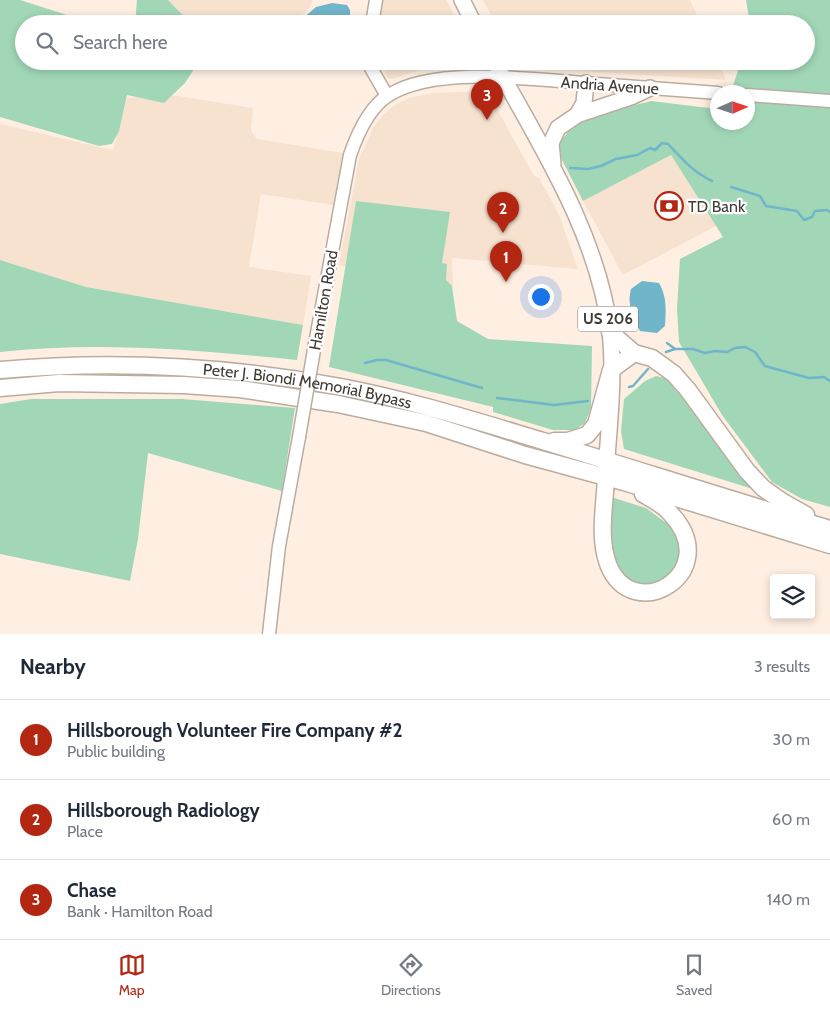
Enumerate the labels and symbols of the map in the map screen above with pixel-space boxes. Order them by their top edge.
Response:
street label: Andria Avenue [560,73,660,98]
pin: 3 [471,79,503,120]
north arrow [710,85,755,130]
bank icon: TD Bank [654,191,684,221]
pin: 2 [487,192,519,233]
place label: TD Bank [688,197,746,216]
pin: 1 [490,241,522,282]
street label: Hamilton Road [305,249,342,352]
your location [528,284,554,310]
road number: US 206 [578,306,638,332]
street label: Peter J. Biondi Memorial Bypass [202,360,414,413]

